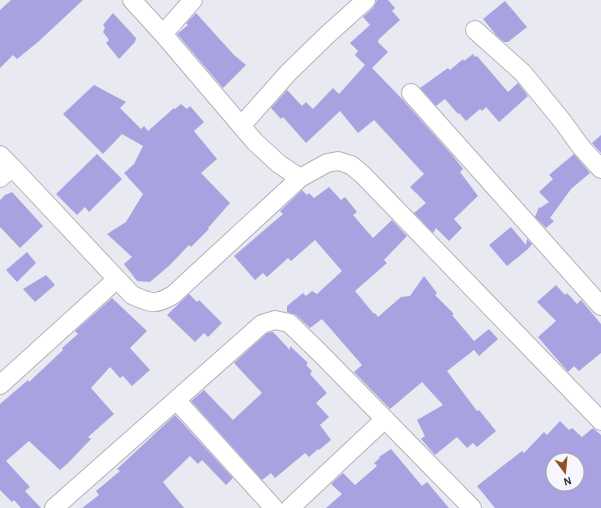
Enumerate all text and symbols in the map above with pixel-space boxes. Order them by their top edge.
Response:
north arrow [545,452,585,492]
text: N [562,475,573,487]

